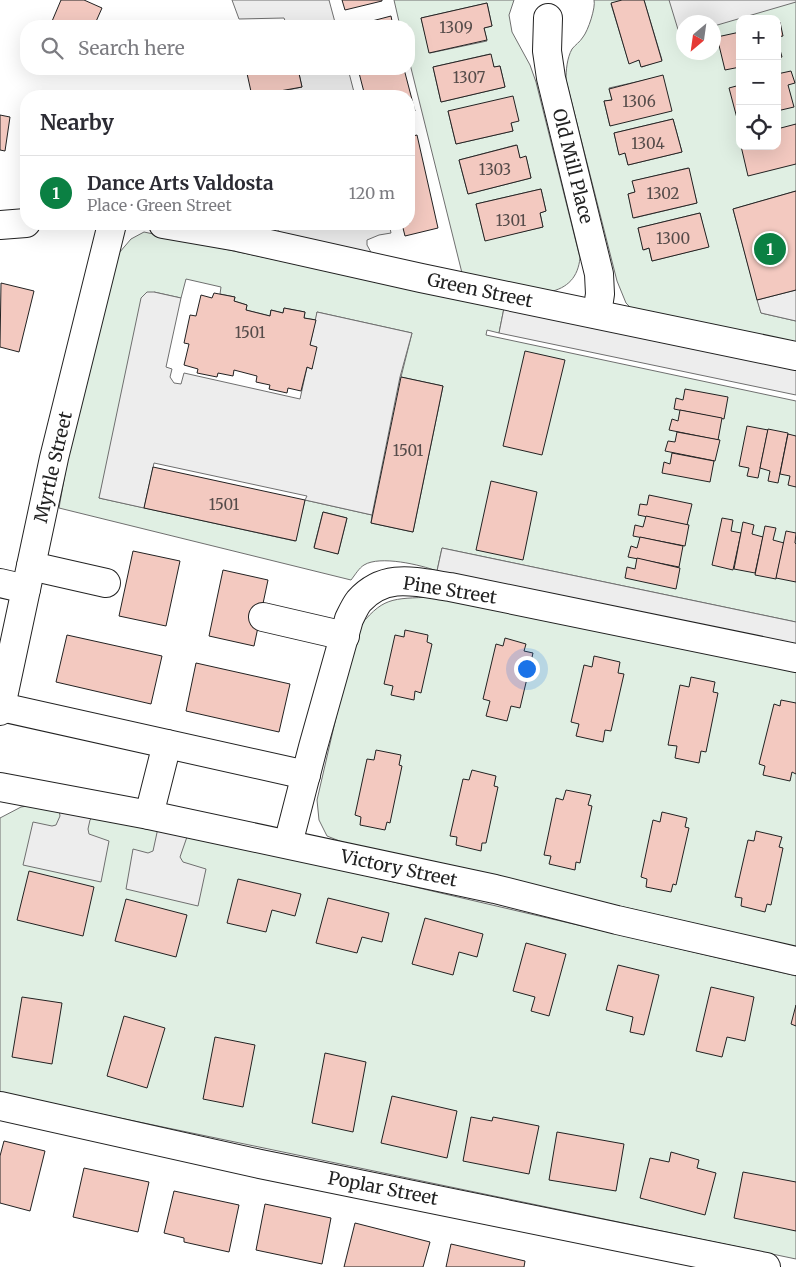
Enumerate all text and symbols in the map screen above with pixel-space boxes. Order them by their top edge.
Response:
north arrow [676,15,721,60]
map controls [736,15,781,150]
button: + [736,15,781,60]
house number: 1309 [439,18,473,37]
search box [20,20,415,75]
icon: search [38,34,66,62]
text: Search here [78,36,185,60]
button: − [736,60,781,105]
house number: 1307 [453,68,486,87]
house number: 1306 [622,92,656,111]
button: locate [736,105,781,150]
street label: Old Mill Place [548,106,598,226]
text: Nearby [40,109,114,136]
house number: 1304 [631,134,665,153]
house number: 1303 [479,160,511,179]
text: Dance Arts Valdosta [87,171,274,195]
text: 1 [52,183,60,203]
text: 120 m [349,183,395,203]
house number: 1302 [647,184,680,203]
text: Place · Green Street [87,195,232,215]
house number: 1301 [496,211,527,230]
house number: 1300 [656,229,690,248]
pin: 1 [754,230,786,268]
street label: Green Street [425,268,535,312]
house number: 1501 [235,323,266,342]
street label: Myrtle Street [29,409,77,525]
house number: 1501 [393,441,424,460]
house number: 1501 [209,495,240,514]
street label: Pine Street [402,571,498,609]
your location [514,656,540,682]
street label: Victory Street [338,844,459,892]
street label: Poplar Street [326,1166,440,1210]

